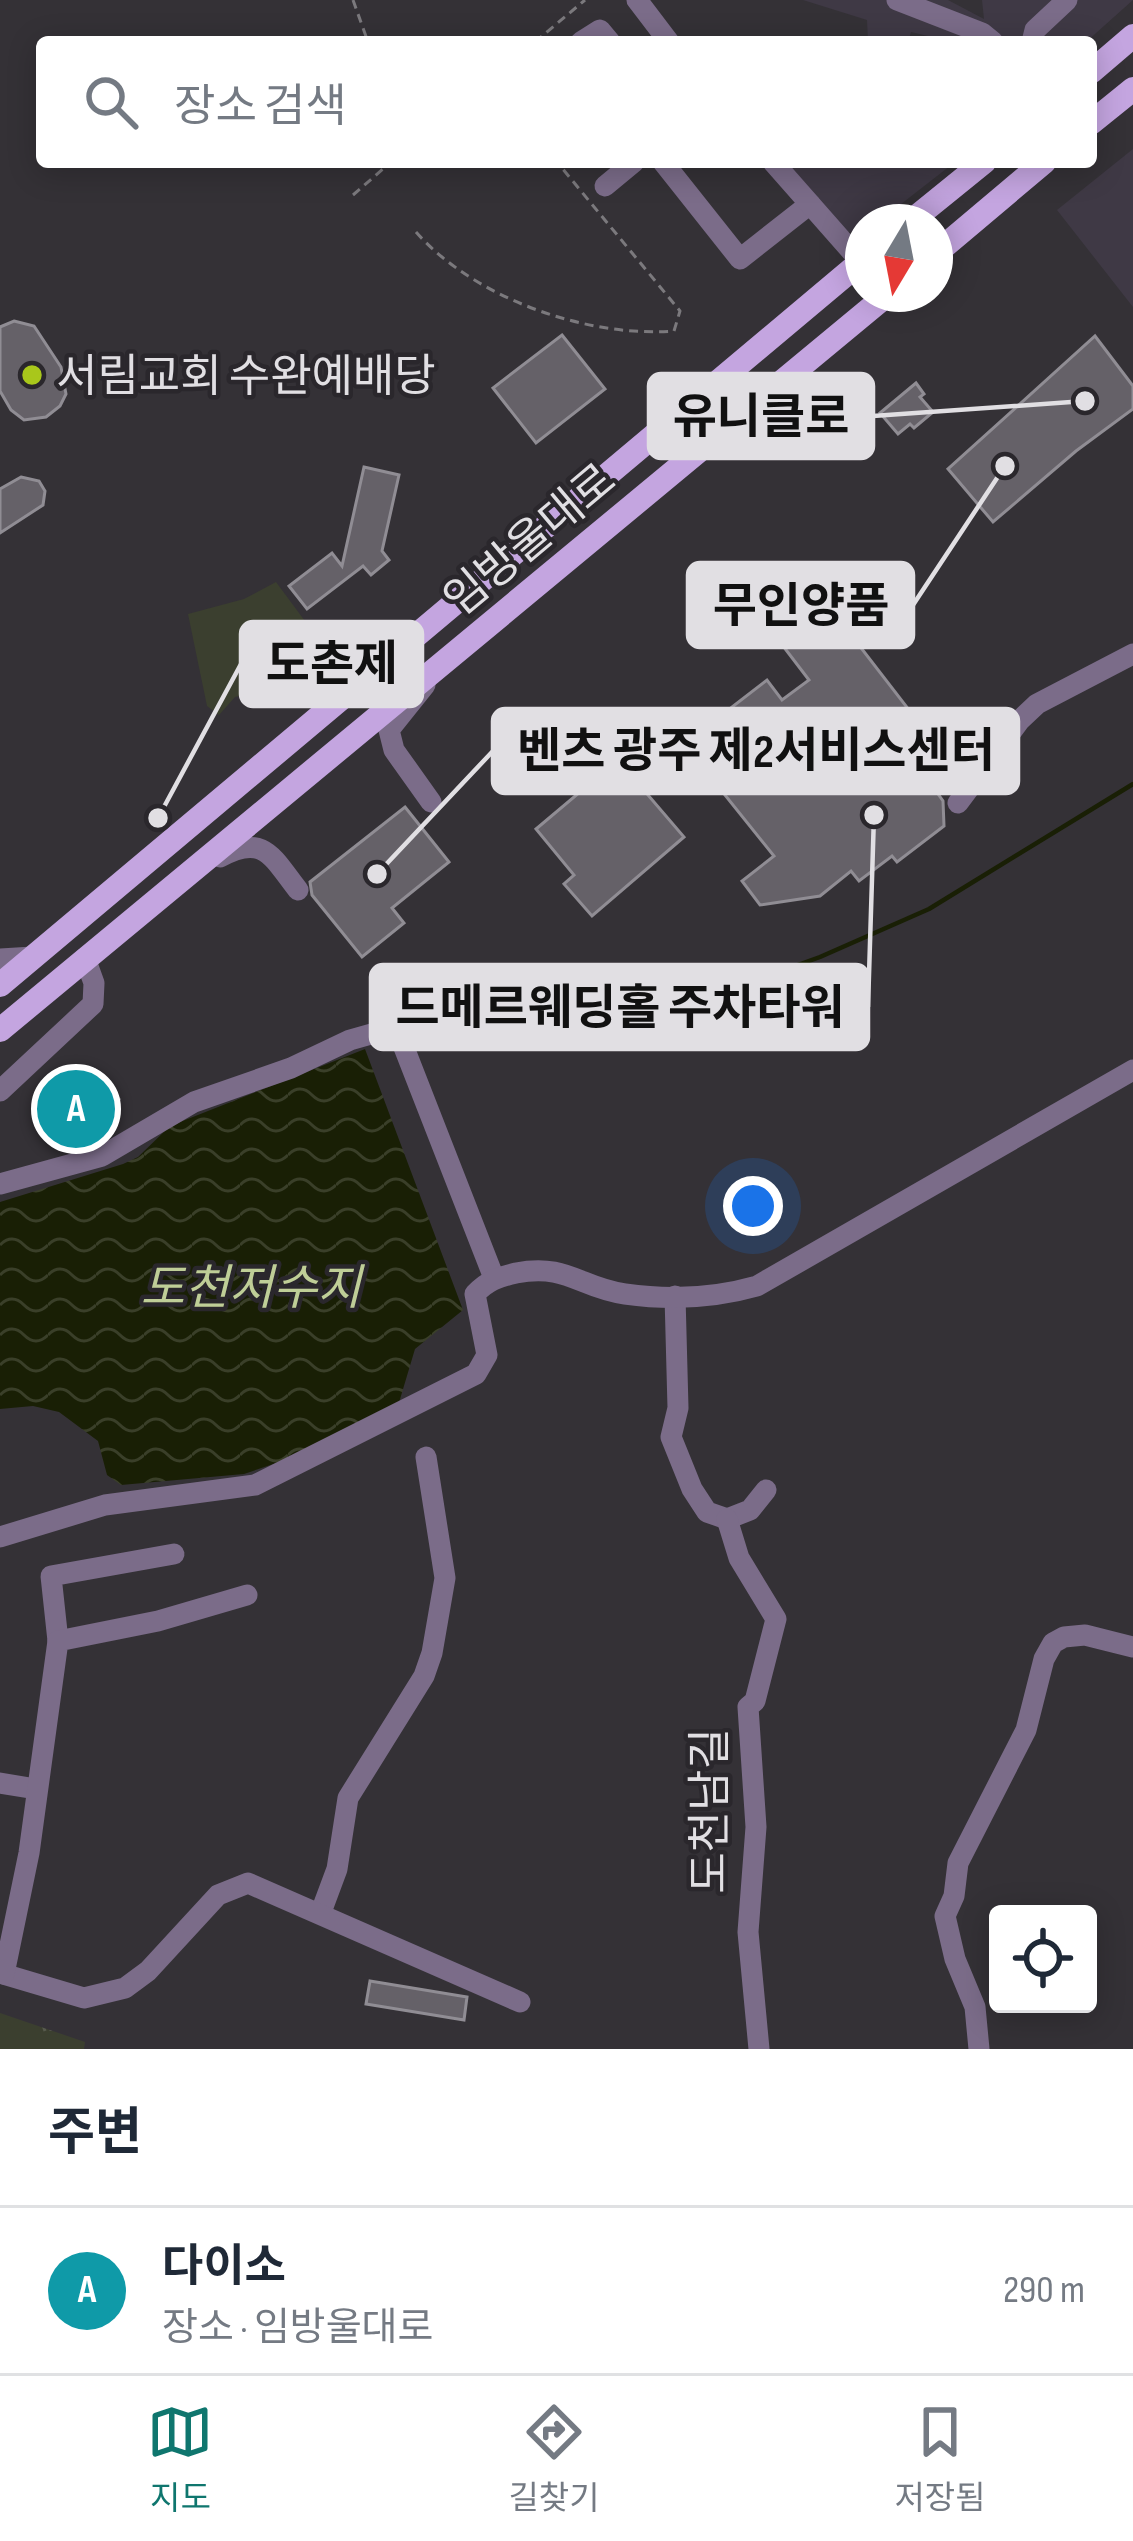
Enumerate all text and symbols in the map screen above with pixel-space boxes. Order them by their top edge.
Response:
search box [36,36,1097,168]
icon: search [78,69,144,135]
text: 장소 검색 [174,80,347,135]
north arrow [845,204,953,312]
place label: 서림교회 수완예배당 [56,350,436,405]
marker: 서림교회 수완예배당 [19,362,45,388]
callout: 유니클로 [649,374,873,458]
text: 유니클로 [673,390,849,447]
street label: 임방울대로 [434,453,628,629]
callout: 무인양품 [688,563,913,647]
text: 무인양품 [713,579,889,636]
callout: 도촌제 [241,622,422,706]
text: 도촌제 [266,637,398,694]
callout: 벤츠 광주 제2서비스센터 [493,709,1018,793]
text: 벤츠 광주 제2서비스센터 [517,724,995,781]
callout: 드메르웨딩홀 주차타워 [371,965,868,1049]
text: 드메르웨딩홀 주차타워 [395,981,845,1038]
pin: A [37,1064,115,1154]
your location [723,1176,783,1236]
water label: 도천저수지 [141,1261,365,1318]
street label: 도천남길 [684,1728,739,1894]
map controls [989,1905,1097,2013]
button: locate [989,1905,1097,2013]
text: 주변 [48,2103,142,2164]
text: 다이소 [162,2240,286,2295]
text: A [78,2267,96,2314]
text: 290 m [1003,2267,1085,2314]
text: 장소 · 임방울대로 [162,2305,433,2352]
tab: 지도 [147,2399,213,2519]
tab: 길찾기 [508,2399,600,2519]
tab: 저장됨 [894,2399,986,2519]

